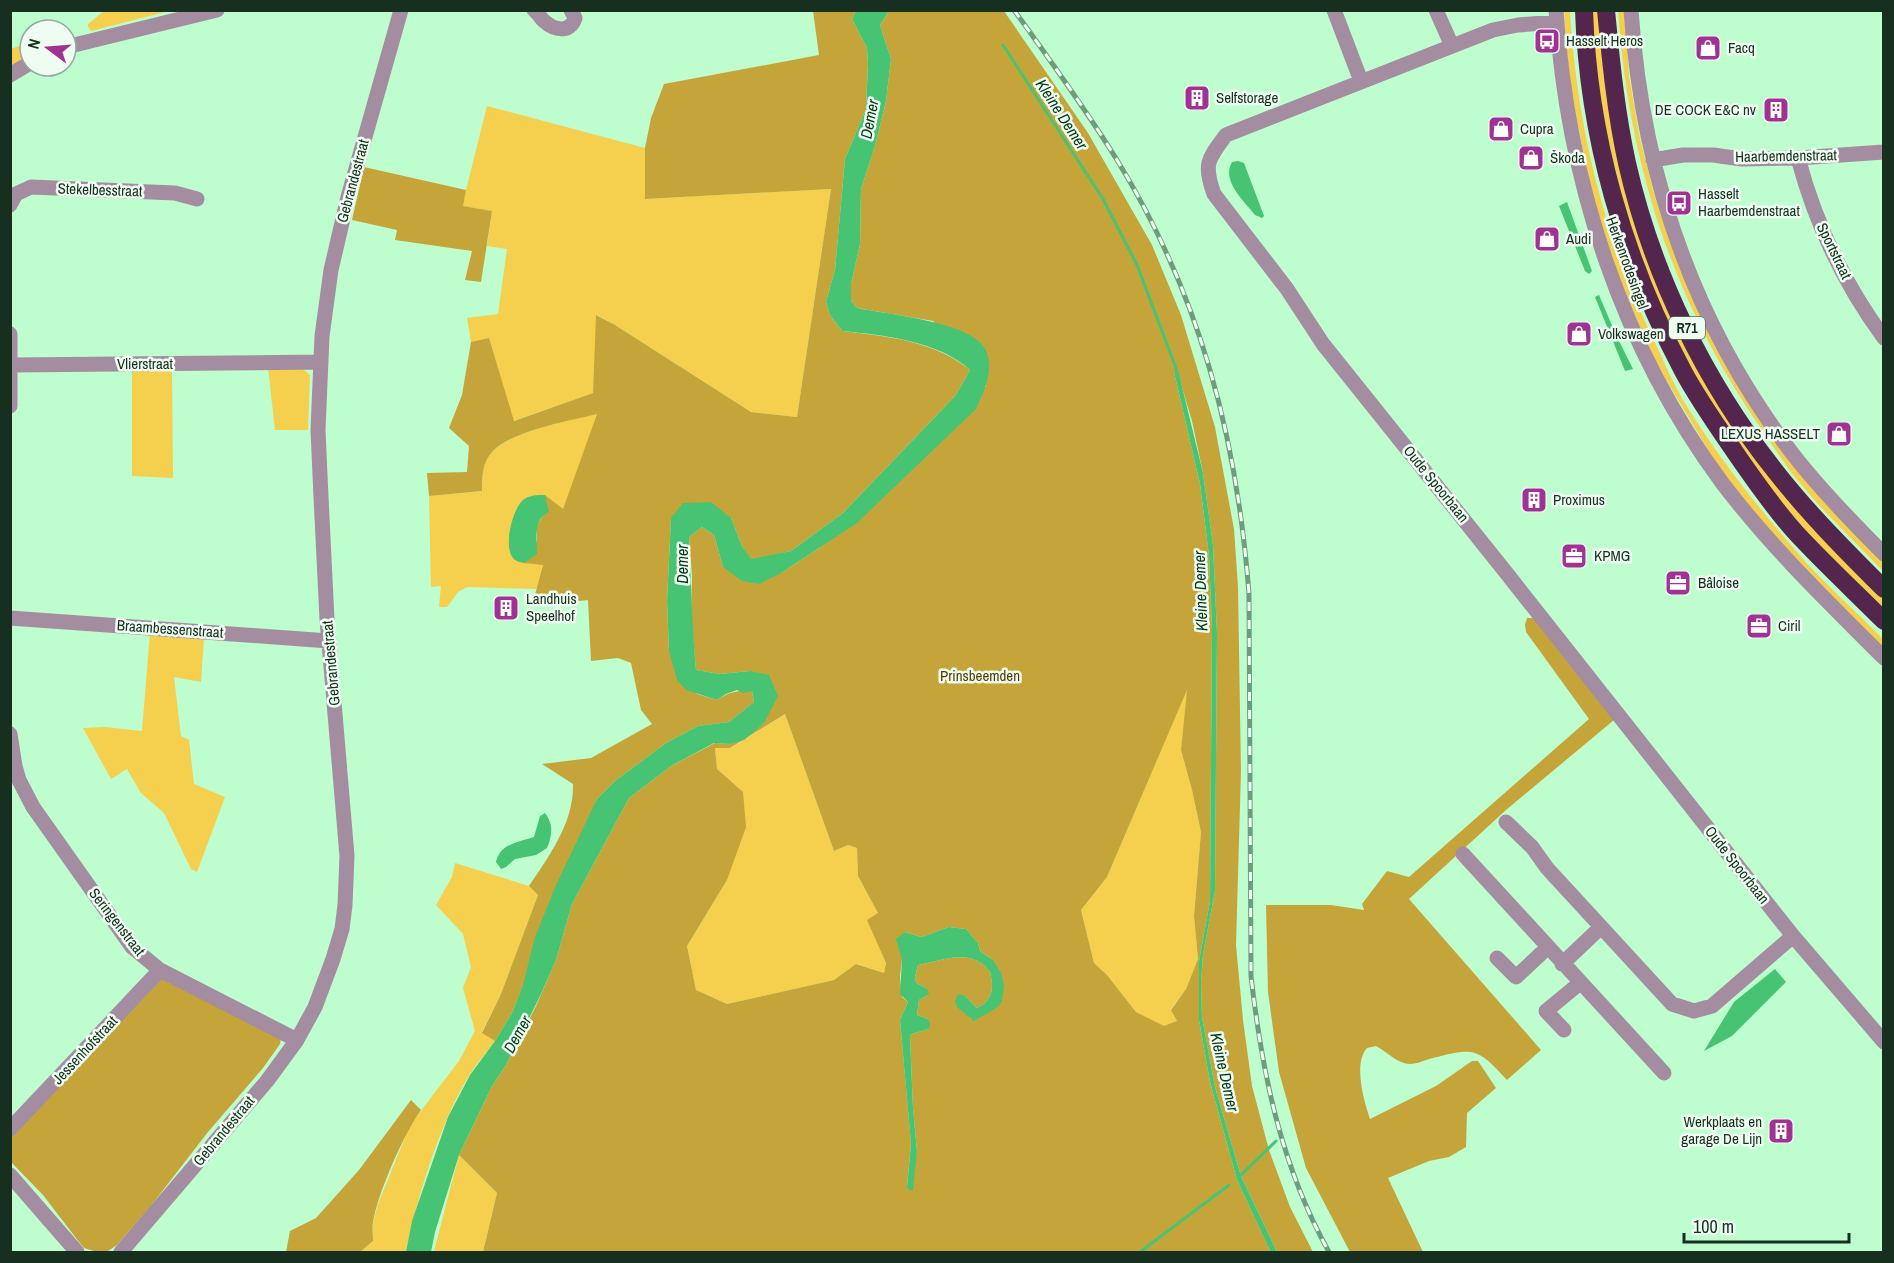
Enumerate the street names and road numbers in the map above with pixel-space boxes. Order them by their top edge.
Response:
street label: Gebrandestraat [331,136,374,225]
street label: Haarbemdenstraat [1735,144,1838,167]
street label: Stekelbesstraat [57,178,143,201]
street label: Herkenrodesingel [1601,214,1654,312]
street label: Sportstraat [1812,219,1857,283]
road number: R71 [1669,317,1705,339]
street label: Vlierstraat [117,353,174,374]
street label: Oude Spoorbaan [1399,441,1474,527]
street label: Braambessenstraat [116,614,225,643]
street label: Gebrandestraat [316,619,345,707]
street label: Oude Spoorbaan [1700,821,1775,908]
street label: Seringenstraat [84,883,151,960]
street label: Jessenhofstraat [47,1010,122,1089]
street label: Gebrandestraat [188,1091,259,1170]

